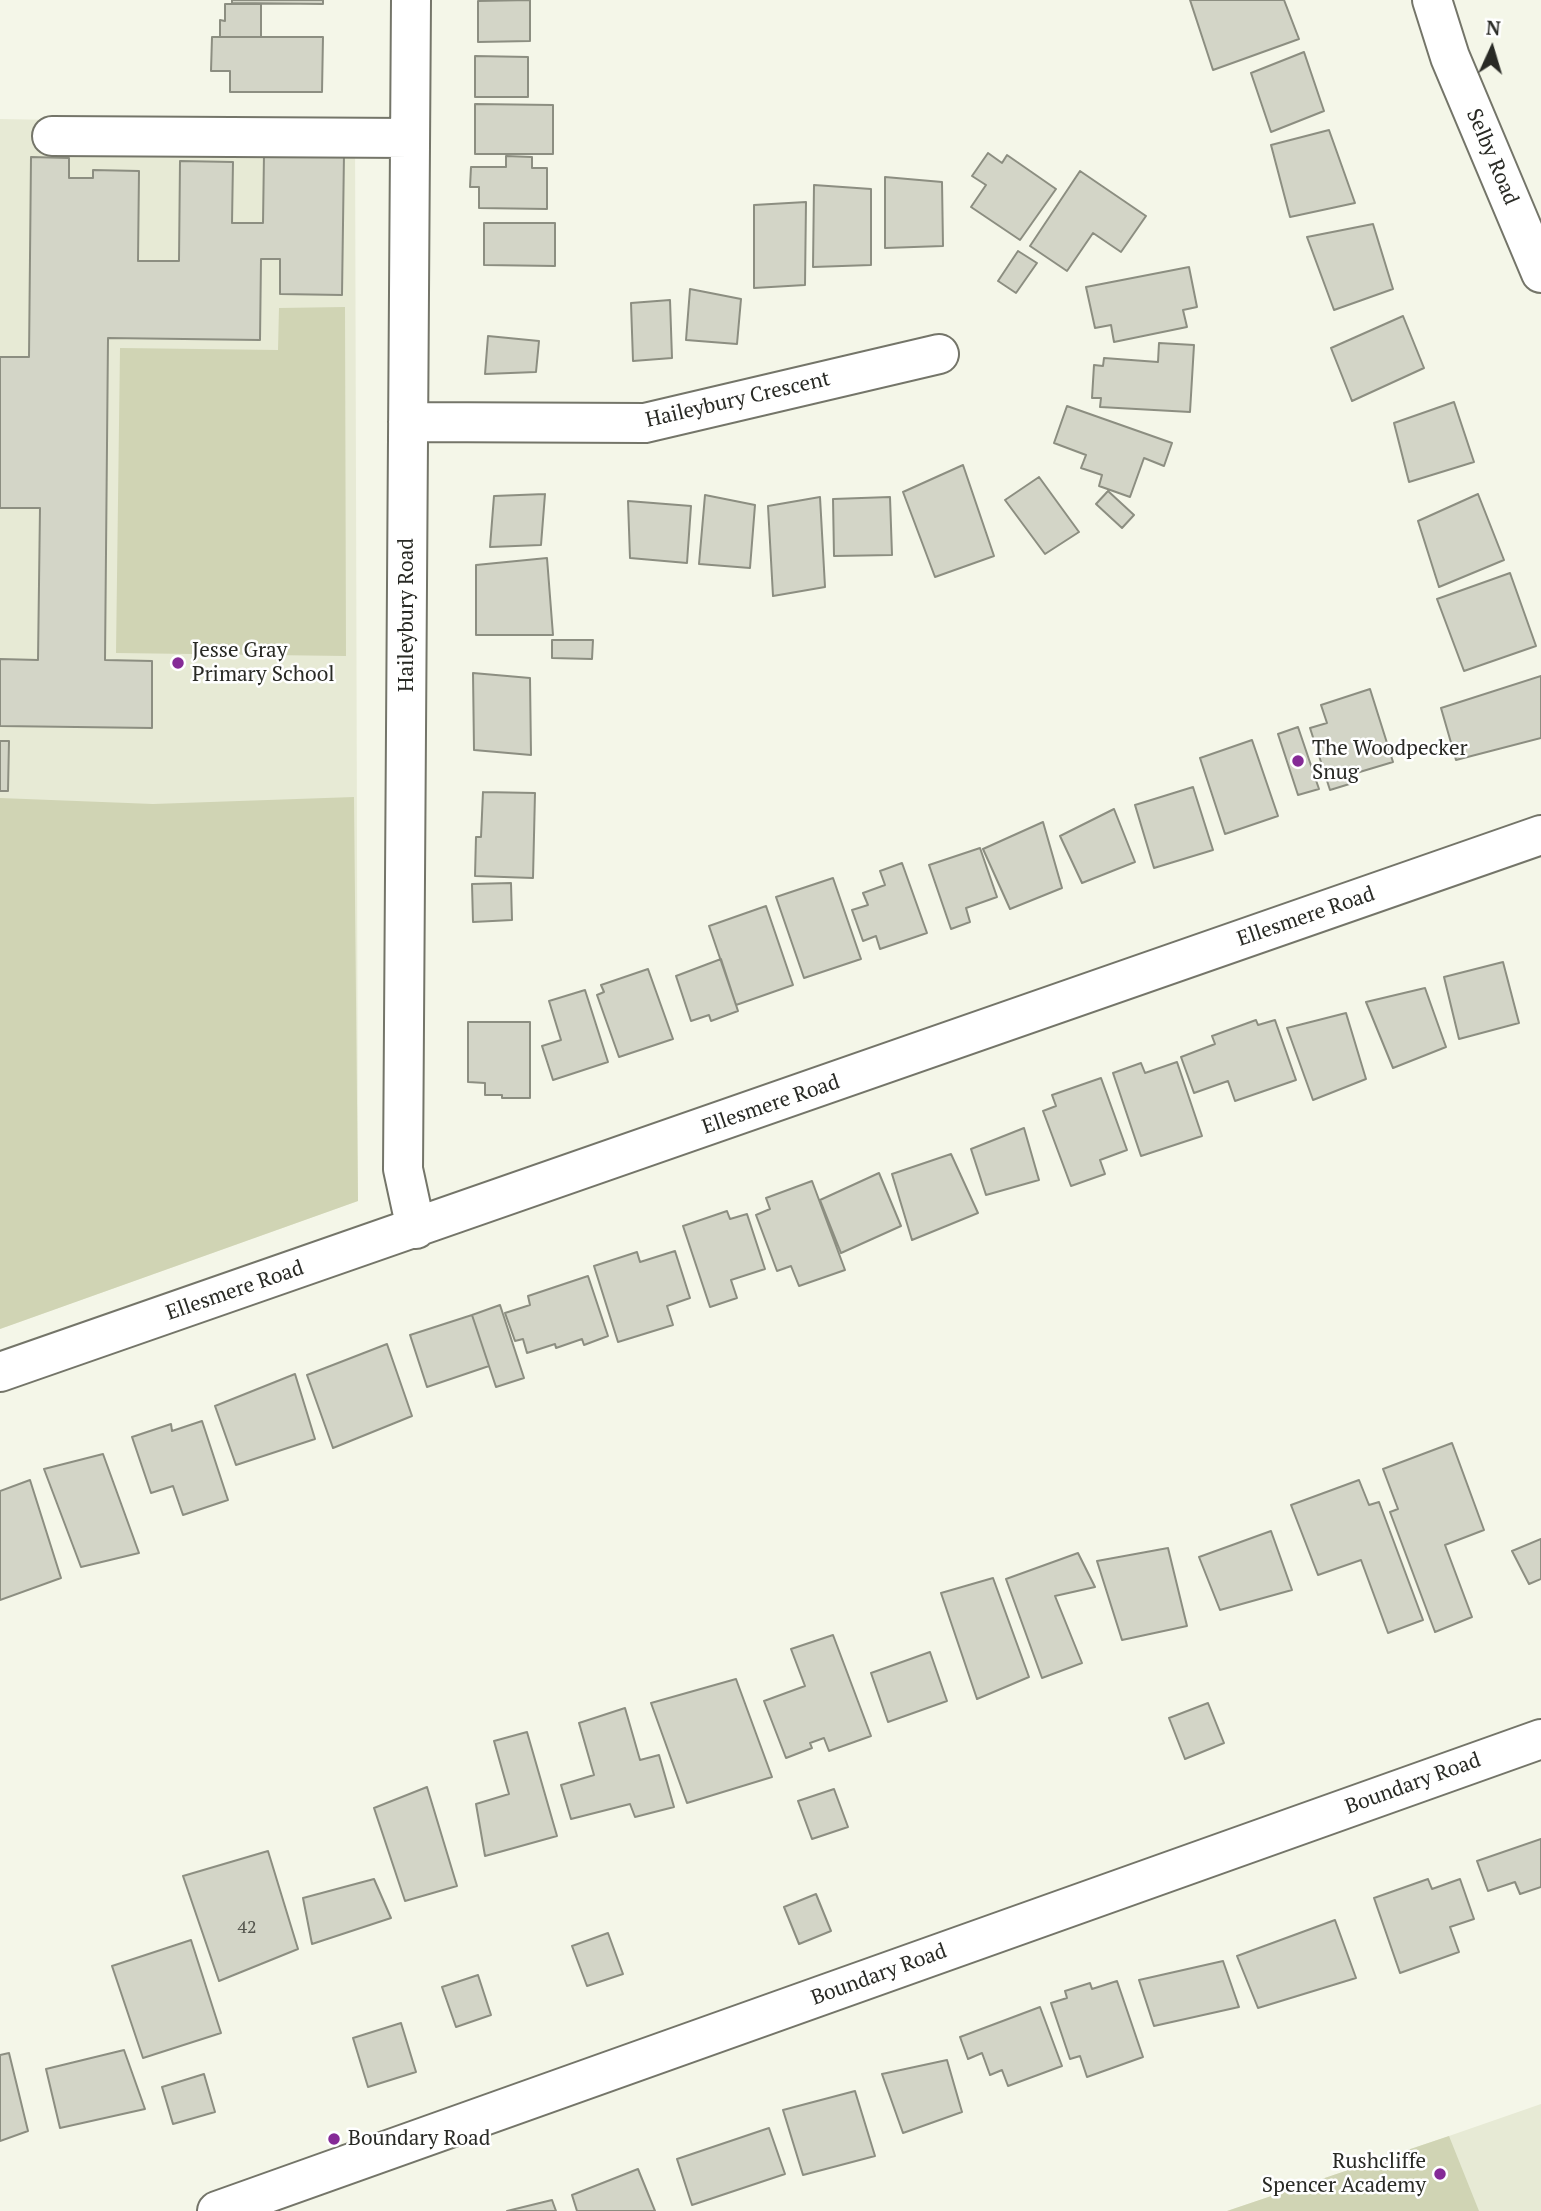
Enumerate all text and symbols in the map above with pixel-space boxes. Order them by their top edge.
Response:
north arrow [1457,14,1527,84]
text: N [1485,15,1502,41]
street label: Selby Road [1461,105,1523,209]
street label: Haileybury Crescent [643,367,833,433]
street label: Haileybury Road [394,538,420,692]
place label: Jesse Gray Primary School [192,638,335,688]
marker: Jesse Gray Primary School [170,655,186,671]
place label: The Woodpecker Snug [1312,736,1468,786]
marker: The Woodpecker Snug [1290,753,1306,769]
street label: Ellesmere Road [1234,882,1378,952]
street label: Ellesmere Road [699,1070,843,1140]
street label: Ellesmere Road [163,1256,307,1326]
street label: Boundary Road [1342,1748,1484,1820]
house number: 42 [237,1917,257,1939]
street label: Boundary Road [808,1939,950,2011]
place label: Boundary Road [348,2126,490,2152]
marker: Boundary Road [326,2131,342,2147]
place label: Rushcliffe Spencer Academy [1262,2149,1426,2199]
marker: Rushcliffe Spencer Academy [1432,2166,1448,2182]

